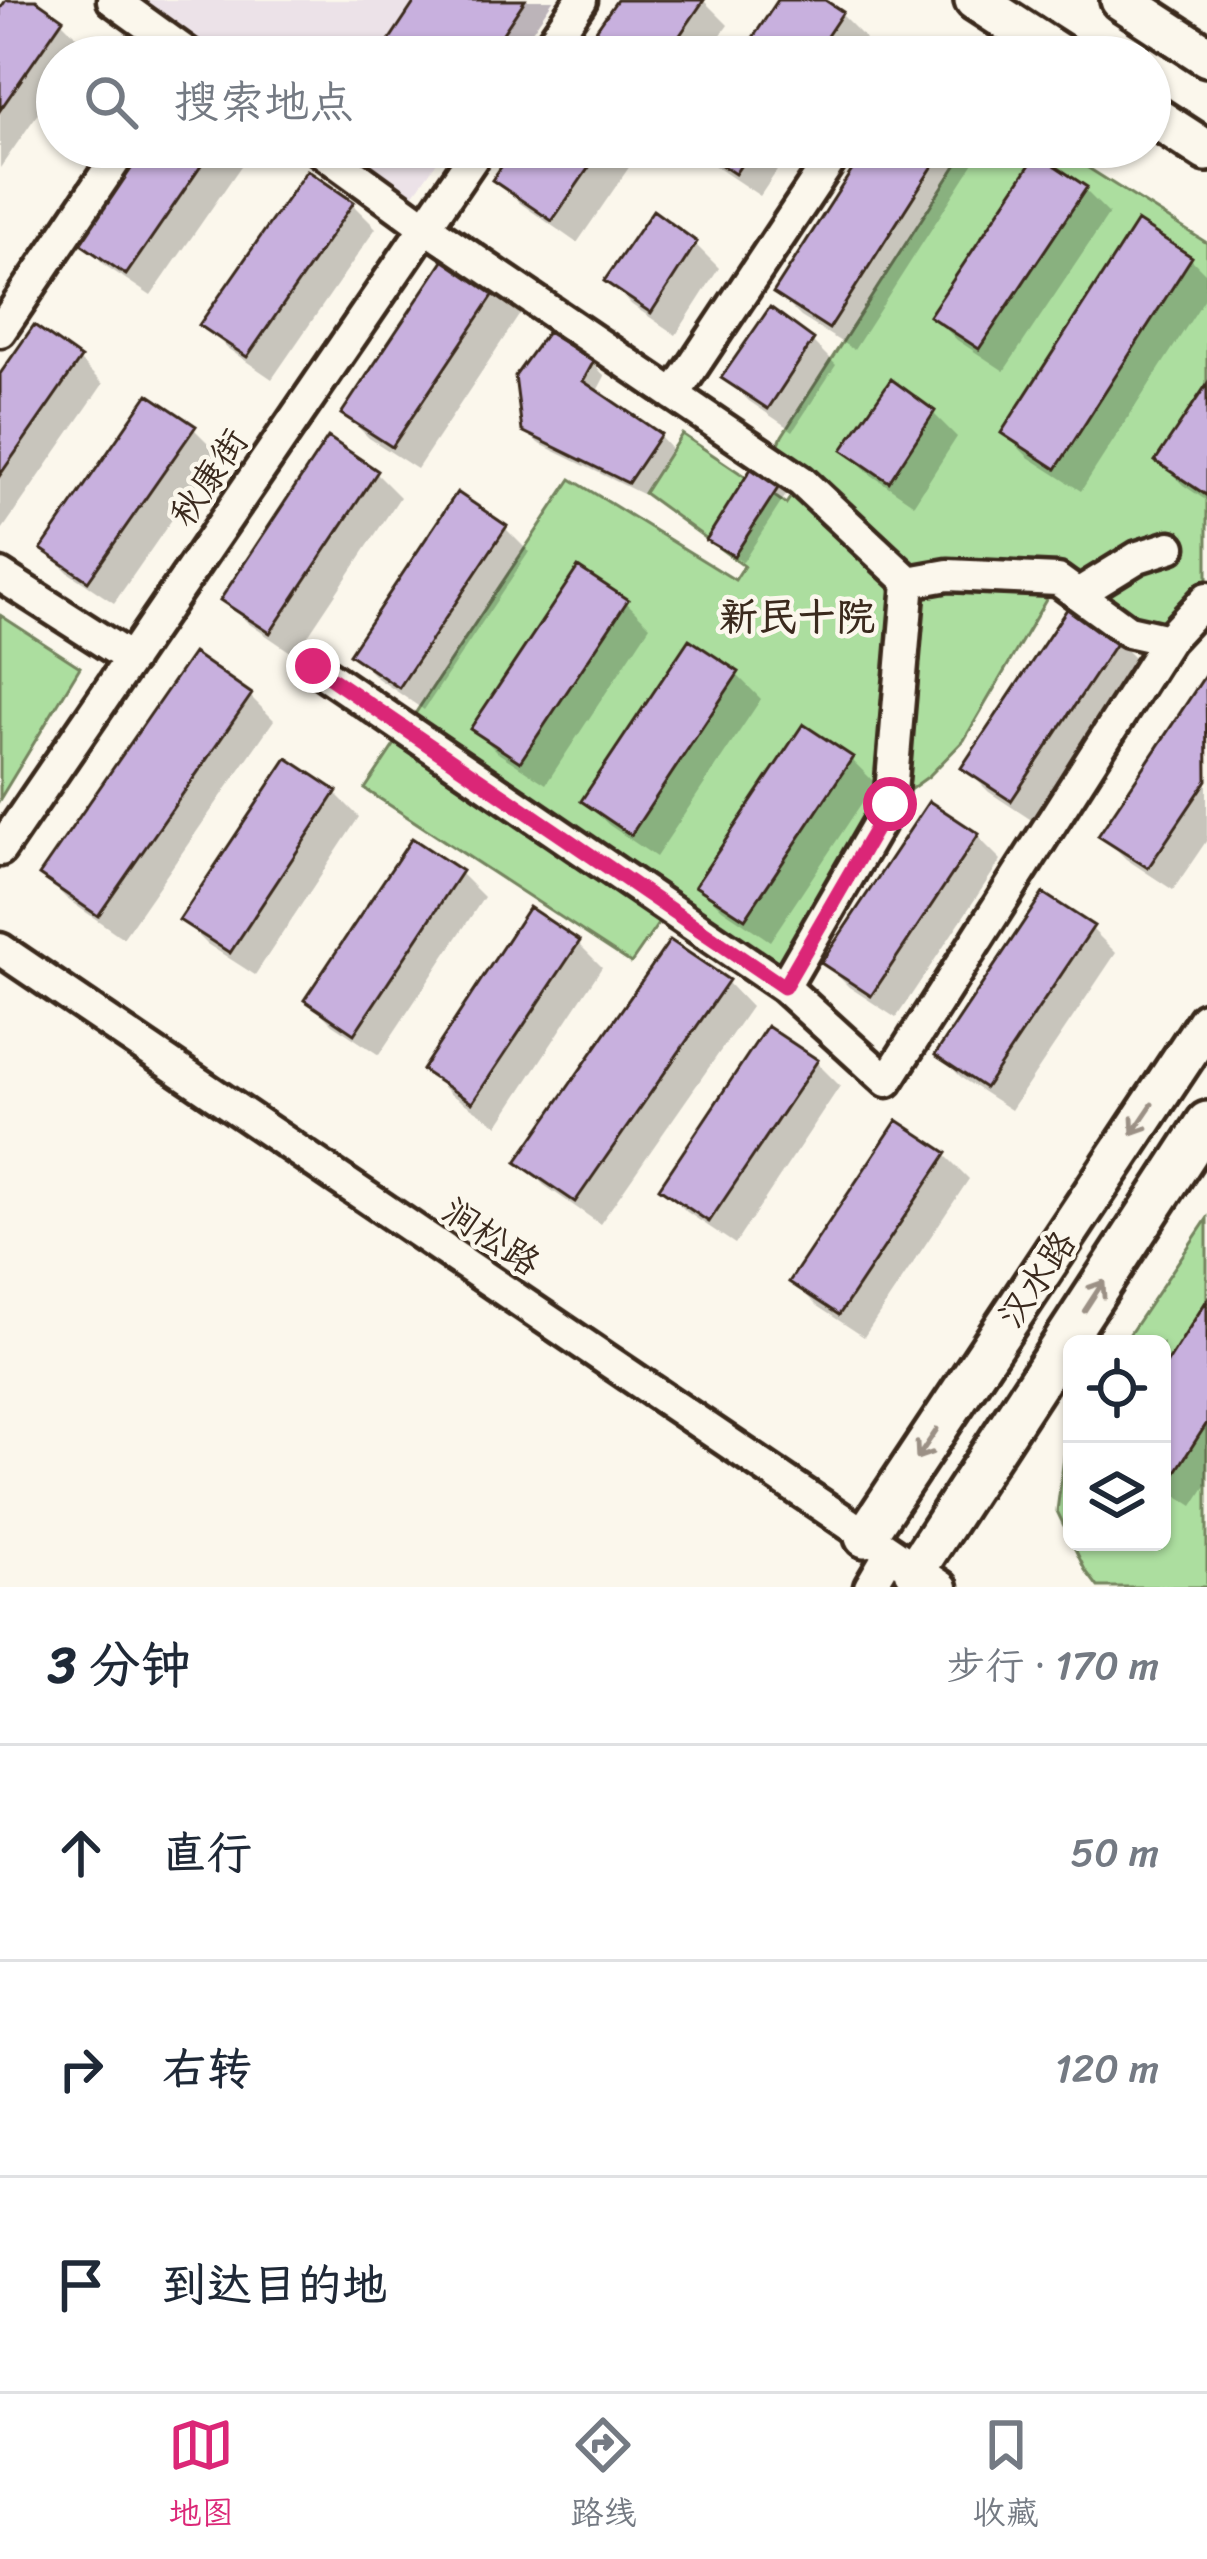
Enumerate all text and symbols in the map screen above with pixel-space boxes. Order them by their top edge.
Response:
search box [36,36,1171,168]
text: 搜索地点 [174,62,354,142]
icon: search [78,69,144,135]
street label: 秋康街 [152,415,266,540]
district label: 新民十院 [719,582,875,651]
route end [286,639,340,693]
route start [863,777,917,831]
one-way arrow [1130,1102,1155,1136]
street label: 涧松路 [429,1180,554,1294]
street label: 汉水路 [980,1217,1094,1342]
one-way arrow [1081,1279,1106,1313]
map controls [1063,1335,1171,1551]
button: locate [1063,1335,1171,1443]
one-way arrow [914,1427,939,1461]
button: layers [1063,1443,1171,1551]
text: 3 分钟 [48,1620,191,1710]
text: 步行 · 170 m [947,1631,1159,1700]
text: 直行 [162,1813,252,1893]
text: 50 m [1070,1818,1159,1887]
icon: ahead [48,1820,114,1886]
text: 右转 [162,2029,252,2109]
text: 120 m [1055,2034,1159,2103]
icon: right [48,2036,114,2102]
text: 到达目的地 [162,2245,387,2325]
icon: arrive [48,2252,114,2318]
tab: 地图 [168,2412,234,2542]
tab: 路线 [570,2412,636,2542]
tab: 收藏 [973,2412,1039,2542]

